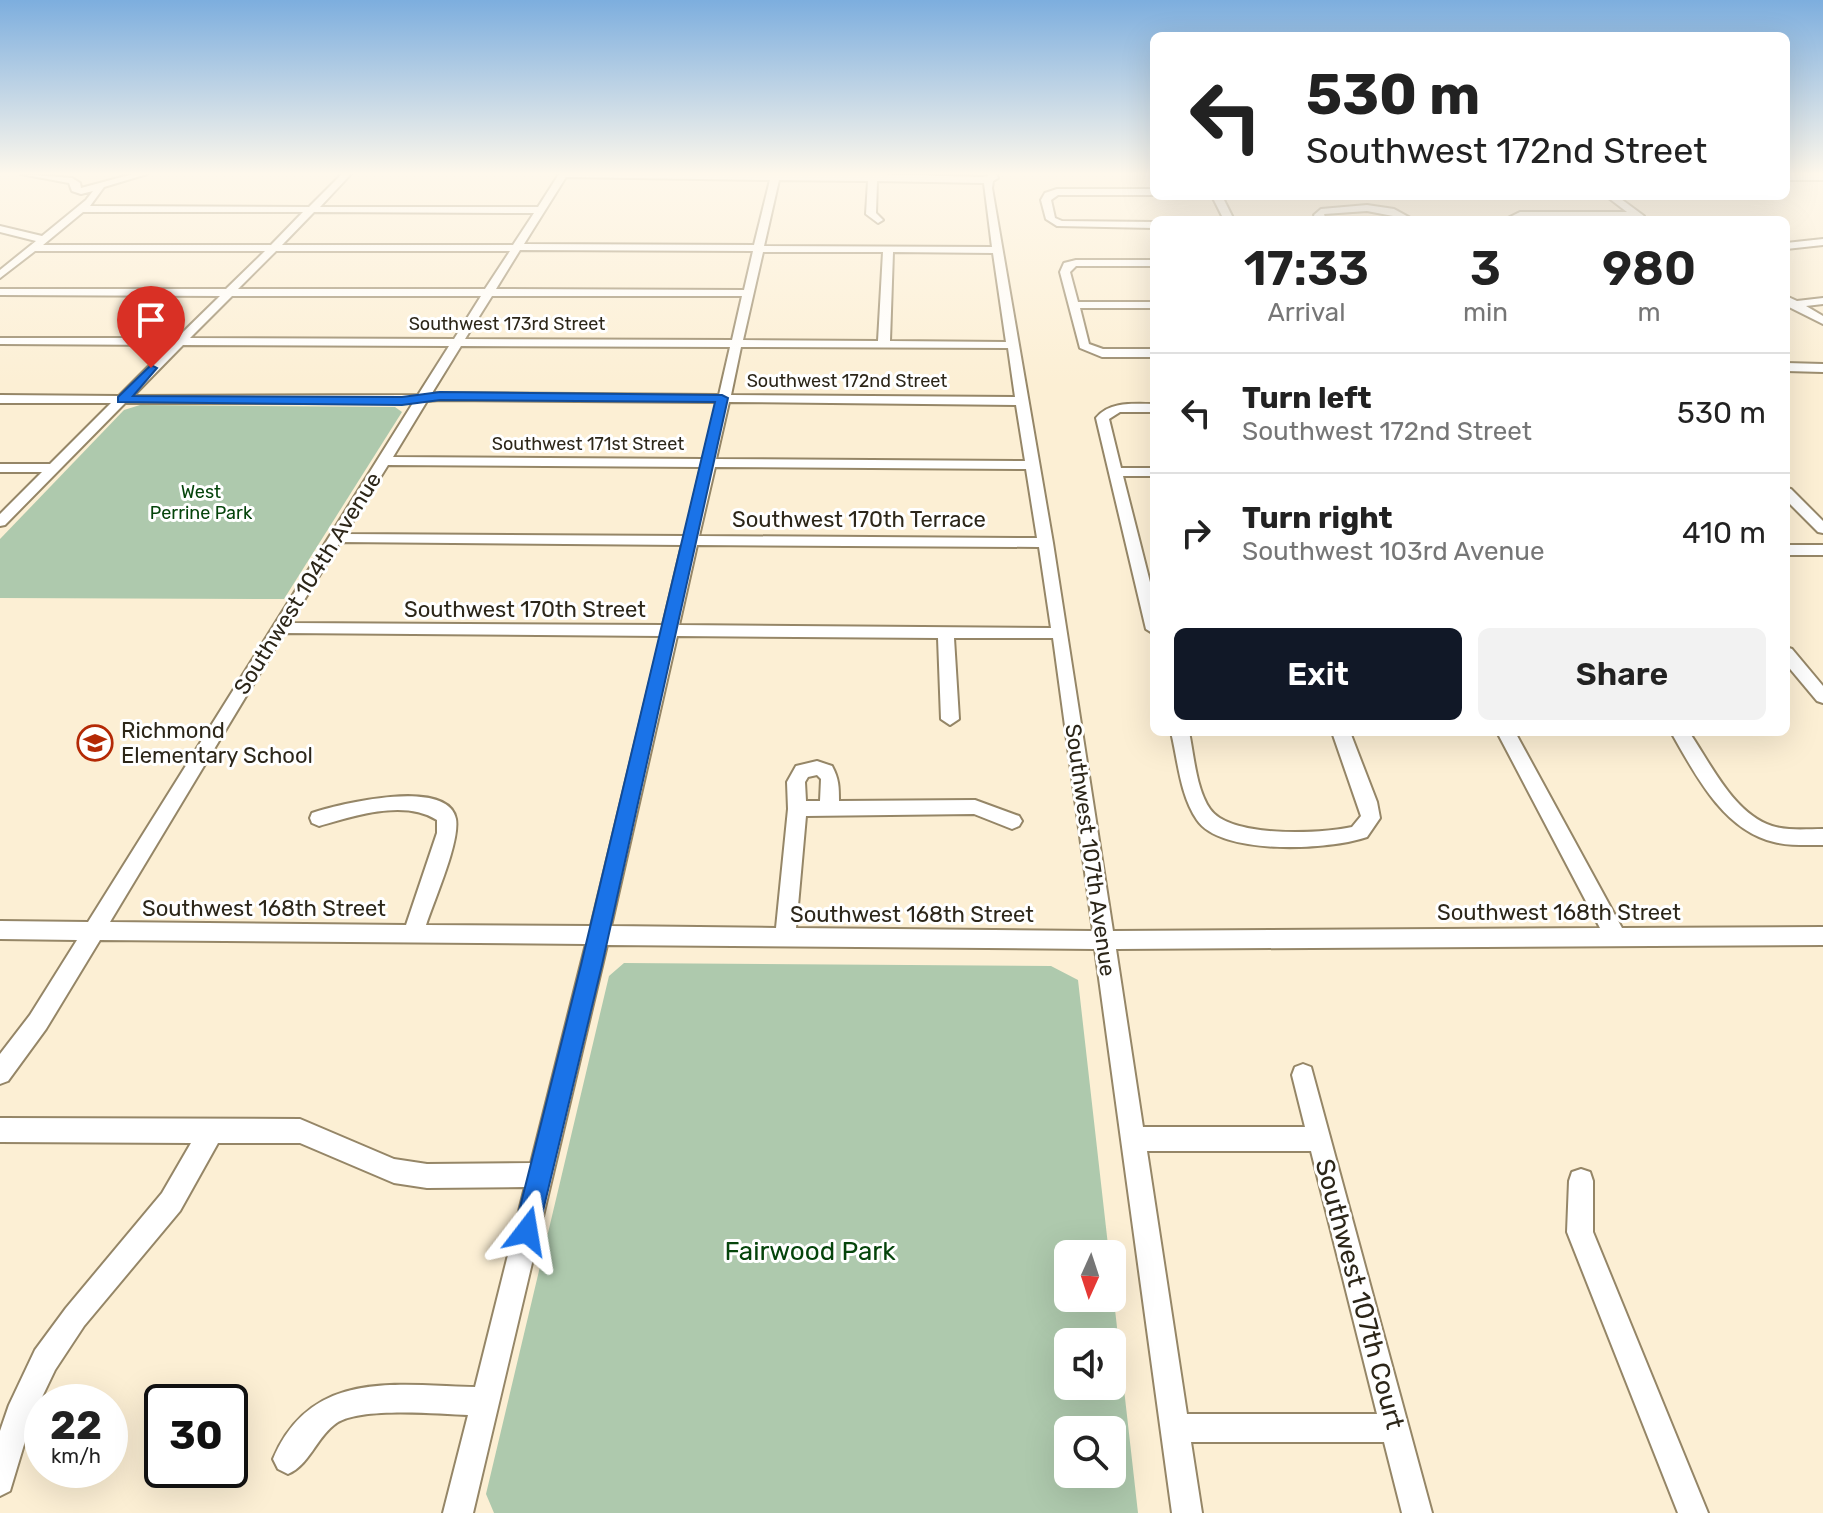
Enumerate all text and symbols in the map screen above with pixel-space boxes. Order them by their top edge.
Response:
text: 530 m [1306,62,1480,128]
icon: left [1174,64,1278,168]
text: Southwest 172nd Street [1306,129,1707,172]
text: 17:33 [1244,240,1369,297]
text: 3 [1470,240,1501,297]
text: 980 [1602,240,1696,297]
pin [117,286,185,368]
text: Arrival [1267,297,1345,328]
text: min [1463,297,1508,328]
text: m [1637,297,1661,328]
icon: arrive [129,298,173,342]
street label: Southwest 173rd Street [409,313,605,335]
street label: Southwest 172nd Street [747,370,947,392]
text: Turn left [1242,380,1372,416]
icon: left [1174,391,1218,435]
text: 530 m [1677,395,1766,431]
text: Southwest 172nd Street [1242,416,1532,447]
street label: Southwest 171st Street [492,433,684,455]
street label: Southwest 104th Avenue [228,467,387,699]
park label: West Perrine Park [150,481,253,524]
text: Turn right [1242,500,1393,536]
street label: Southwest 170th Terrace [732,506,986,533]
icon: right [1174,511,1218,555]
text: 410 m [1682,515,1766,551]
text: Southwest 103rd Avenue [1242,536,1544,567]
street label: Southwest 170th Street [404,596,646,623]
button: Exit [1174,628,1462,720]
button: Share [1478,628,1766,720]
place label: Richmond Elementary School [121,717,313,769]
street label: Southwest 107th Avenue [1059,722,1122,978]
school or university icon: Richmond Elementary School [76,724,114,762]
street label: Southwest 168th Street [142,895,386,922]
street label: Southwest 168th Street [1437,899,1681,926]
street label: Southwest 168th Street [790,901,1034,928]
street label: Southwest 107th Court [1308,1156,1411,1433]
position arrow [485,1189,569,1273]
park label: Fairwood Park [724,1236,896,1267]
north arrow [1054,1240,1126,1312]
map controls [1054,1240,1126,1488]
button: sound [1054,1328,1126,1400]
speed limit sign: 30 [144,1384,248,1488]
text: 22 [50,1402,102,1449]
button: search [1054,1416,1126,1488]
text: km/h [51,1444,101,1468]

